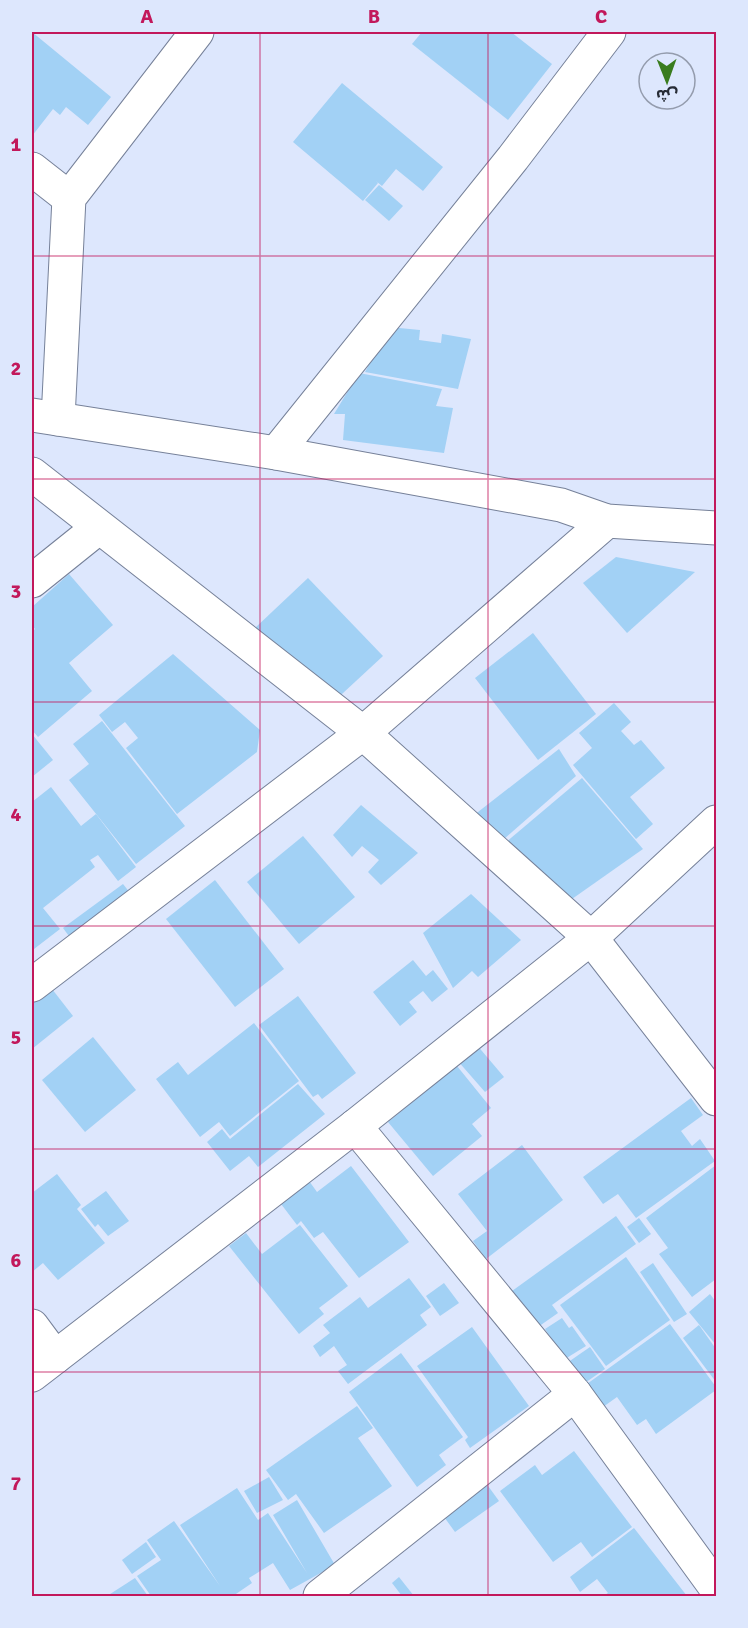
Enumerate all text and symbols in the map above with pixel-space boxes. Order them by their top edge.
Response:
text: A [141,4,154,29]
text: B [368,4,380,29]
text: C [595,4,607,29]
north arrow [637,51,697,111]
text: ش [656,85,678,105]
text: 1 [11,132,22,157]
text: 2 [11,356,21,381]
text: 3 [11,579,21,604]
text: 4 [11,802,22,827]
text: 5 [11,1025,21,1050]
text: 6 [11,1248,22,1273]
text: 7 [11,1471,22,1496]

